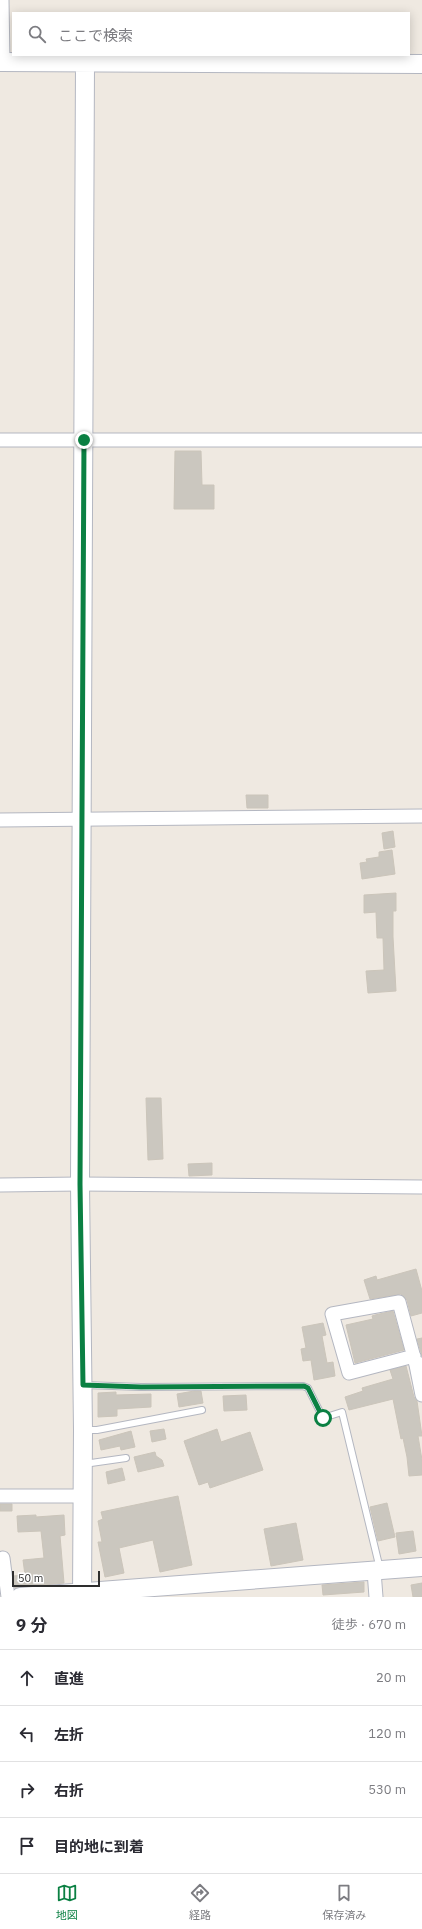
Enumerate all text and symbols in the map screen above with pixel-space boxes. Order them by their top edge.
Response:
search box [12,12,410,56]
icon: search [26,23,48,45]
text: ここで検索 [58,26,133,45]
route end [75,431,93,449]
route start [314,1409,332,1427]
scale bar [12,1569,100,1588]
text: 50 m [18,1571,43,1585]
text: 9 分 [16,1614,47,1636]
text: 徒歩 · 670 m [332,1616,406,1633]
icon: ahead [16,1667,38,1689]
text: 直進 [54,1669,84,1688]
text: 20 m [376,1669,406,1686]
icon: left [16,1723,38,1745]
text: 左折 [54,1725,84,1744]
text: 120 m [368,1725,406,1742]
icon: right [16,1779,38,1801]
text: 右折 [54,1781,84,1800]
text: 530 m [368,1781,406,1798]
icon: arrive [16,1835,38,1857]
text: 目的地に到着 [54,1837,144,1856]
tab: 地図 [56,1882,78,1922]
tab: 経路 [189,1882,211,1922]
tab: 保存済み [322,1882,366,1922]

